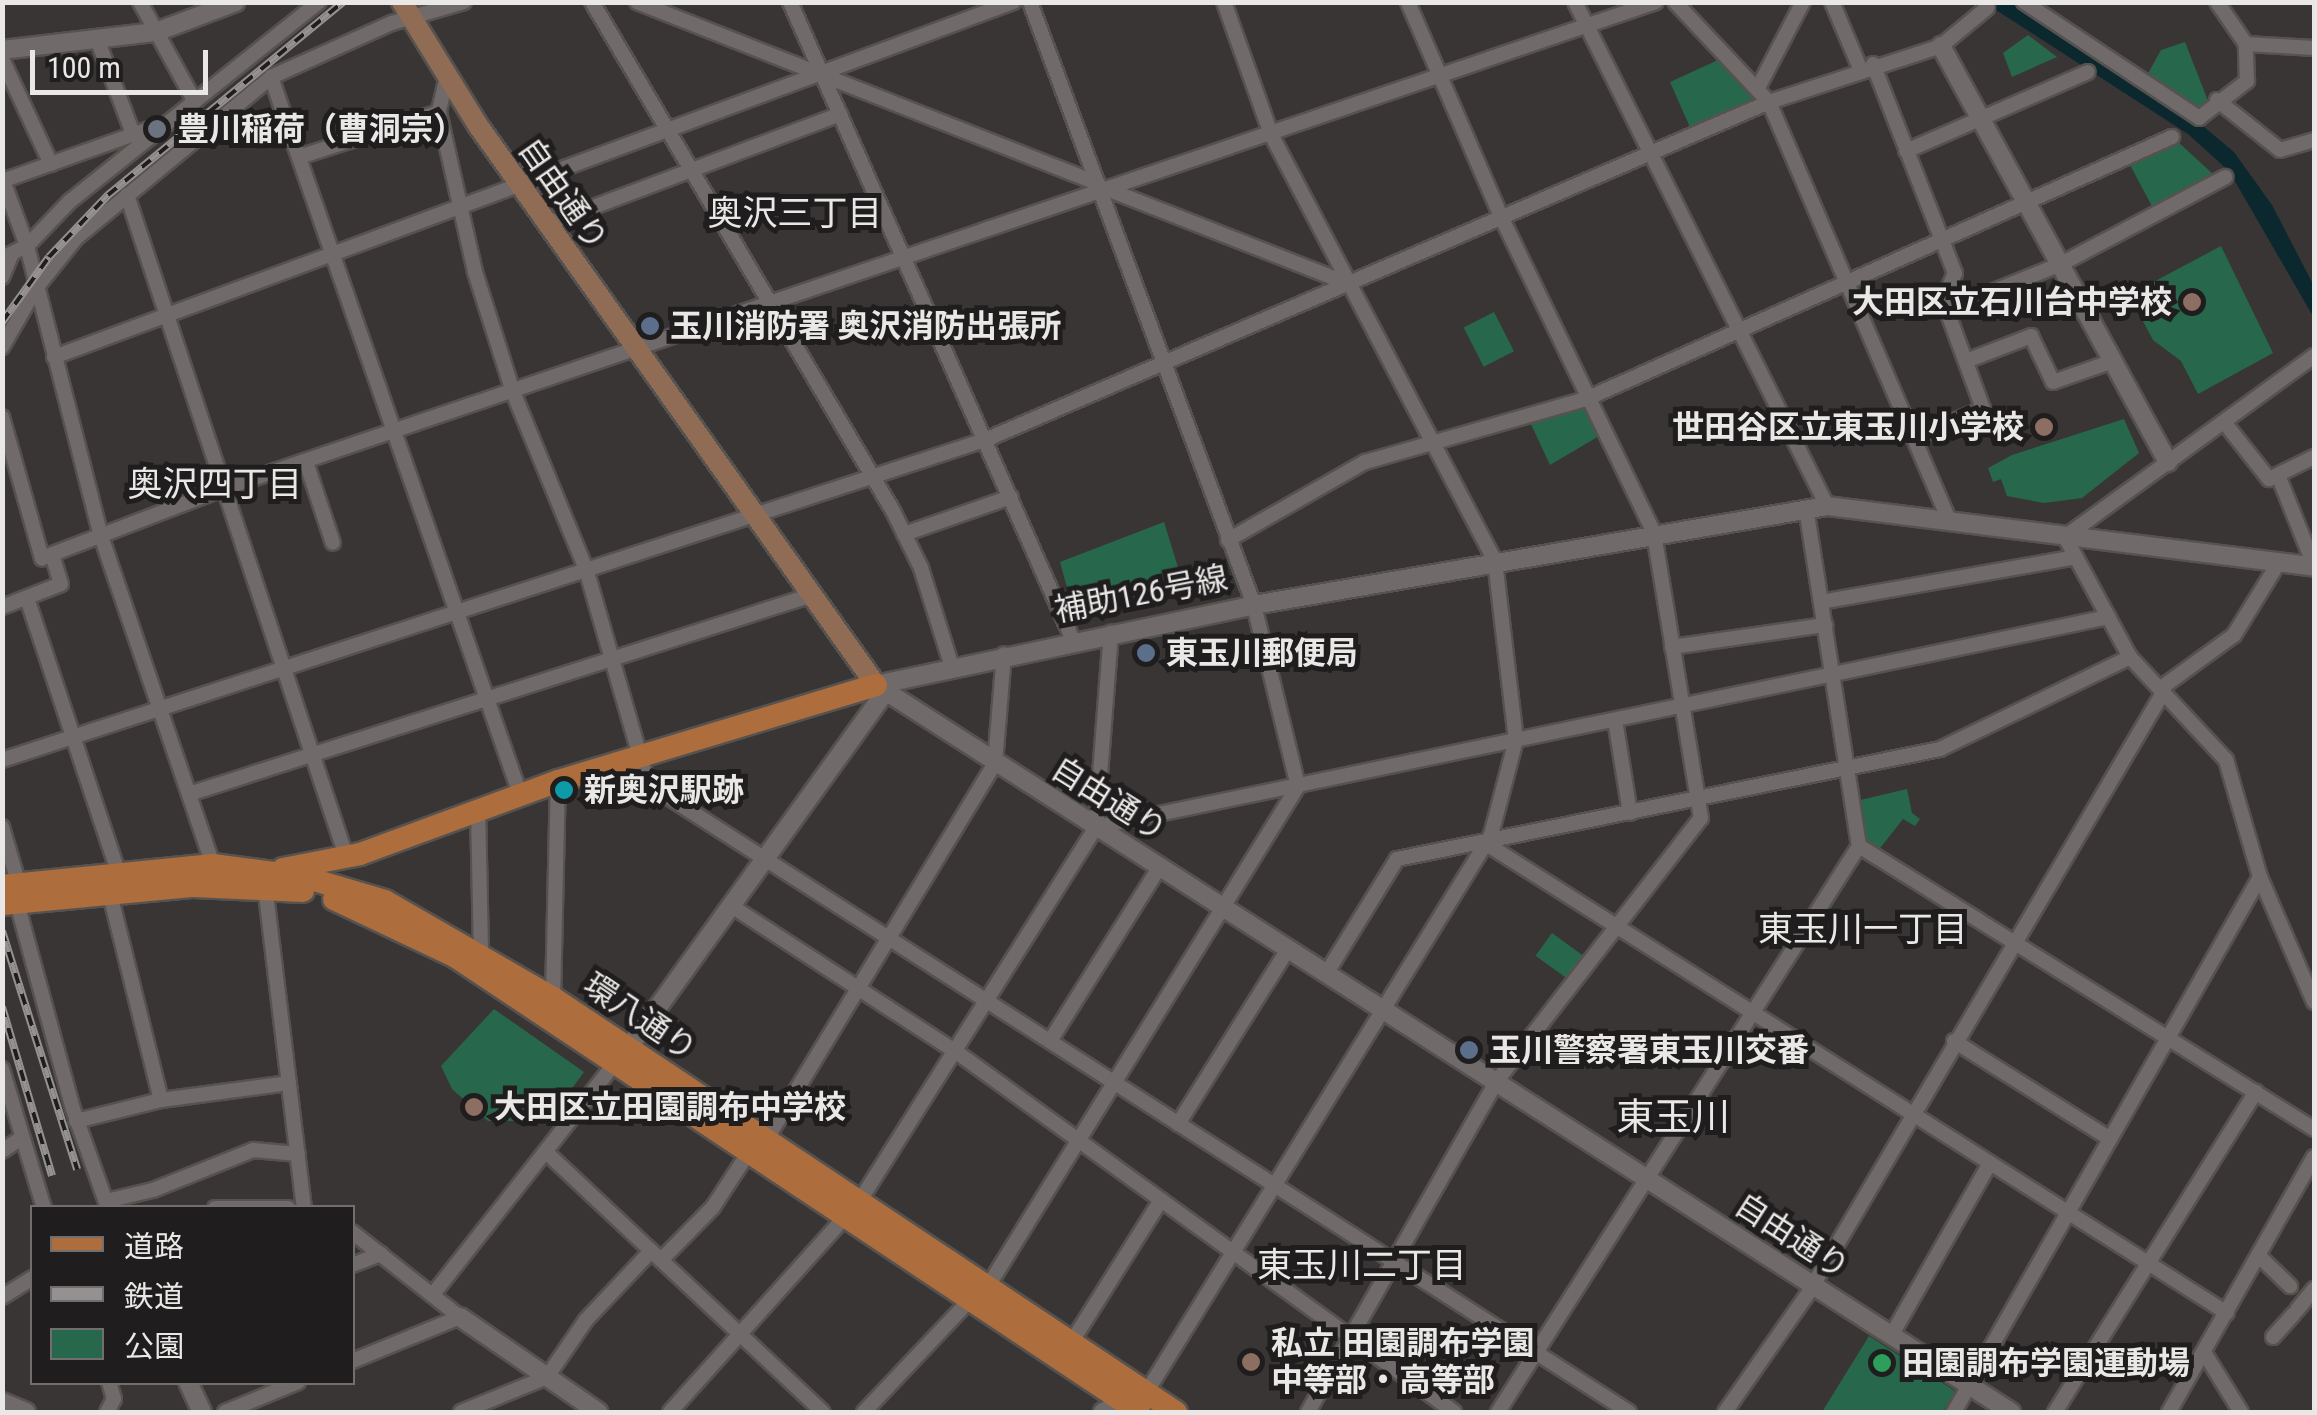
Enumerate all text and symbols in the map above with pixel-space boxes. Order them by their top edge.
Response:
scale bar [35,30,212,92]
text: 100 m [47,50,121,85]
place label: 豊川稲荷（曹洞宗） [177,110,465,148]
marker: 豊川稲荷（曹洞宗） [146,118,168,140]
street label: 自由通り [511,131,615,257]
district label: 奥沢三丁目 [708,193,882,235]
place label: 大田区立石川台中学校 [1852,283,2172,321]
marker: 大田区立石川台中学校 [2181,291,2203,313]
place label: 玉川消防署 奥沢消防出張所 [670,307,1061,345]
marker: 玉川消防署 奥沢消防出張所 [639,315,661,337]
place label: 世田谷区立東玉川小学校 [1672,408,2024,446]
marker: 世田谷区立東玉川小学校 [2033,416,2055,438]
district label: 奥沢四丁目 [128,464,302,506]
street label: 補助126号線 [1051,558,1231,630]
place label: 東玉川郵便局 [1166,634,1358,672]
marker: 東玉川郵便局 [1135,642,1157,664]
street label: 自由通り [1045,749,1173,849]
place label: 新奥沢駅跡 [584,771,744,809]
marker: 新奥沢駅跡 [553,779,575,801]
district label: 東玉川一丁目 [1758,909,1968,951]
street label: 環八通り [576,965,704,1069]
place label: 玉川警察署東玉川交番 [1489,1031,1809,1069]
marker: 玉川警察署東玉川交番 [1458,1039,1480,1061]
place label: 大田区立田園調布中学校 [494,1088,846,1126]
district label: 東玉川 [1616,1095,1730,1141]
marker: 大田区立田園調布中学校 [463,1096,485,1118]
street label: 自由通り [1728,1185,1856,1287]
legend [30,1205,355,1385]
text: 道路 [124,1229,184,1264]
district label: 東玉川二丁目 [1257,1245,1467,1287]
text: 鉄道 [124,1279,184,1314]
place label: 私立 田園調布学園 中等部・高等部 [1271,1325,1534,1400]
text: 公園 [124,1329,184,1364]
place label: 田園調布学園運動場 [1902,1344,2190,1382]
marker: 私立 田園調布学園 中等部・高等部 [1240,1351,1262,1373]
marker: 田園調布学園運動場 [1871,1352,1893,1374]

